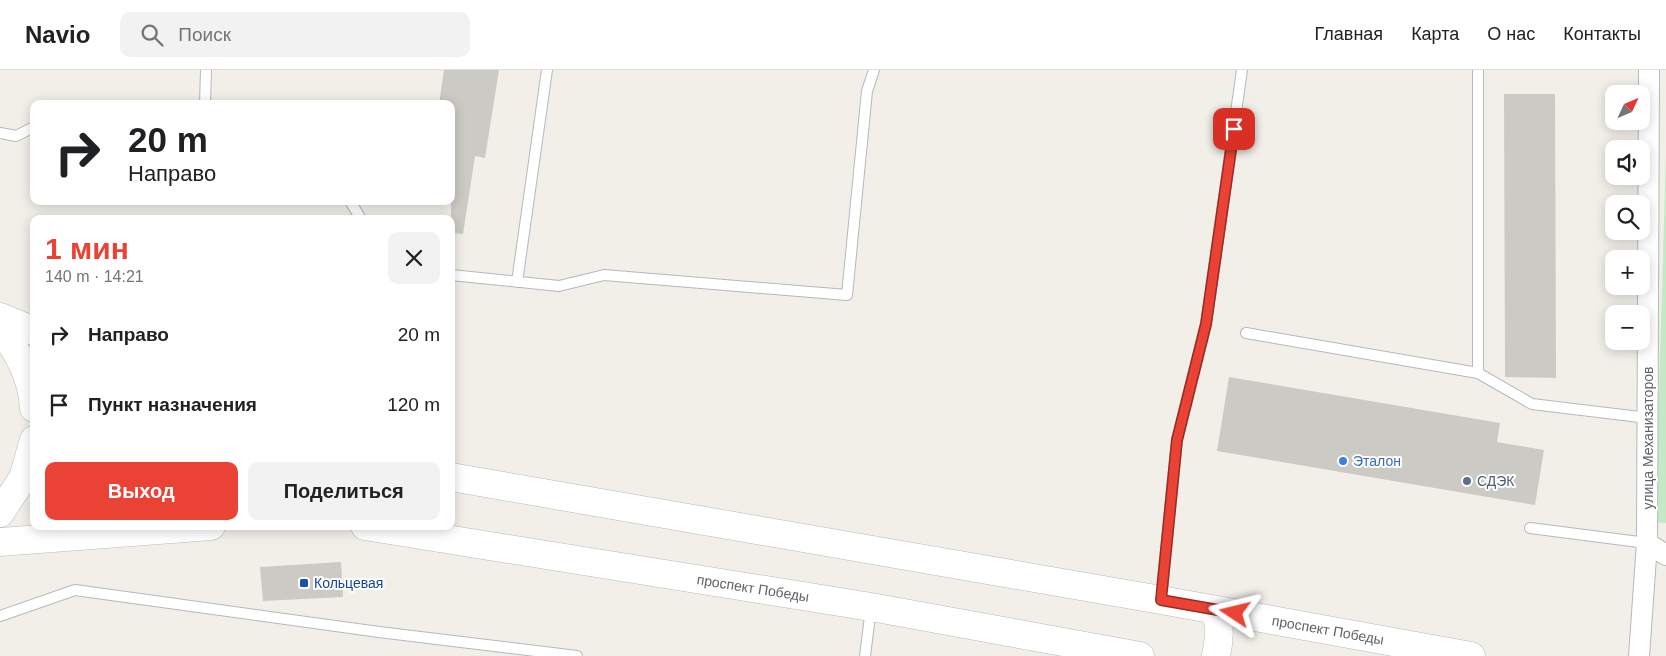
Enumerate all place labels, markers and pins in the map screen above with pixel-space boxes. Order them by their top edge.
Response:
pin [1213,108,1255,150]
place label: Эталон [1353,453,1401,469]
marker: Эталон [1337,455,1349,467]
place label: СДЭК [1477,473,1515,489]
marker: СДЭК [1461,475,1473,487]
place label: Кольцевая [314,575,383,591]
marker: Кольцевая [298,577,310,589]

